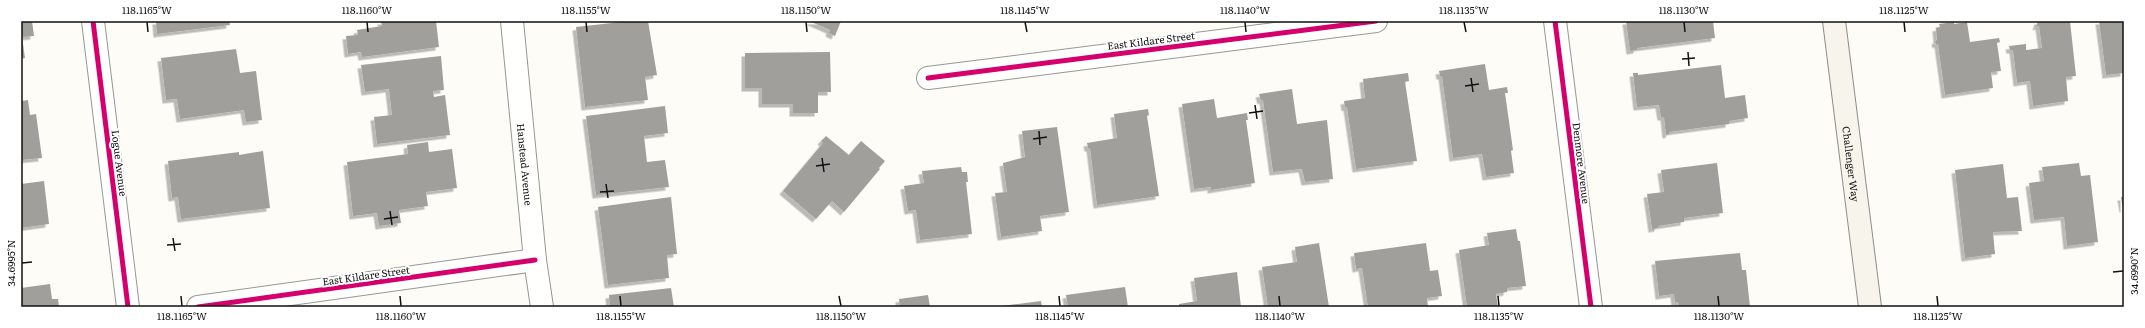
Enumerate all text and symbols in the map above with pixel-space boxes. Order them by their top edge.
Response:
text: 118.1165°W [122,2,172,17]
text: 118.1160°W [342,2,392,17]
text: 118.1155°W [561,2,611,17]
text: 118.1150°W [781,2,831,17]
text: 118.1145°W [1000,2,1050,17]
text: 118.1140°W [1220,2,1270,17]
text: 118.1135°W [1439,2,1489,17]
text: 118.1130°W [1659,2,1709,17]
text: 118.1125°W [1879,2,1929,17]
street label: East Kildare Street [1106,27,1196,53]
street label: Denmore Avenue [1570,122,1594,204]
street label: Hanstead Avenue [514,123,537,206]
street label: Challenger Way [1840,125,1864,203]
street label: Logue Avenue [109,129,131,197]
text: 34.6995°N [3,240,18,286]
text: 34.6990°N [2126,247,2141,295]
street label: East Kildare Street [321,261,411,289]
text: 118.1165°W [157,308,207,323]
text: 118.1160°W [376,308,426,323]
text: 118.1155°W [596,308,646,323]
text: 118.1150°W [816,308,866,323]
text: 118.1145°W [1035,308,1085,323]
text: 118.1140°W [1255,308,1305,323]
text: 118.1135°W [1474,308,1524,323]
text: 118.1130°W [1694,308,1744,323]
text: 118.1125°W [1913,308,1963,323]

